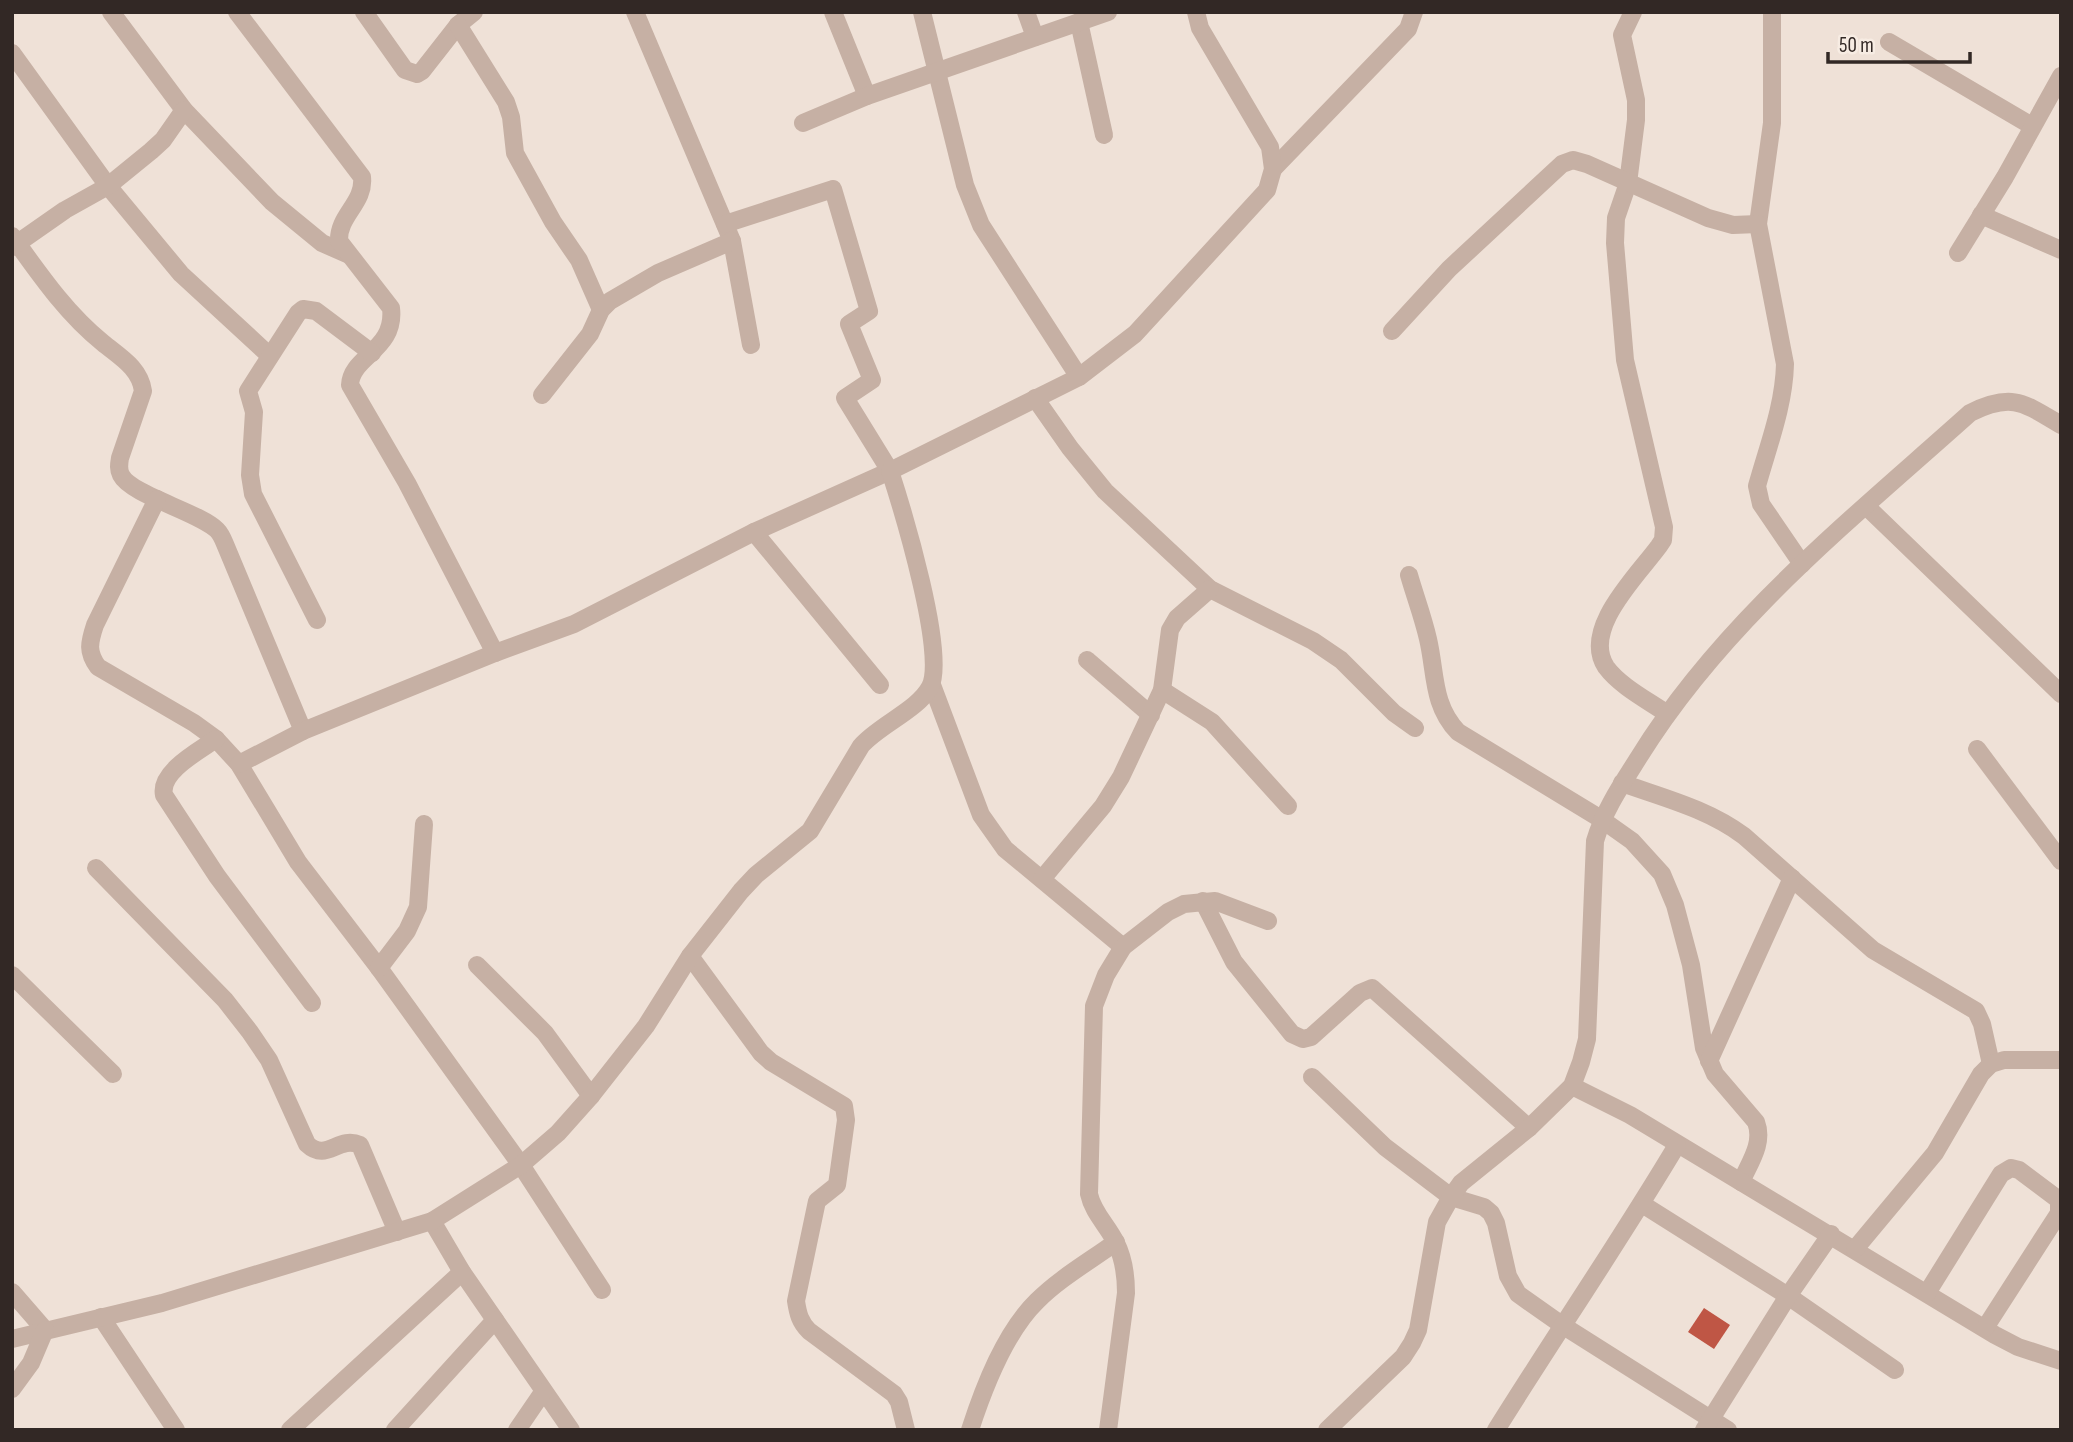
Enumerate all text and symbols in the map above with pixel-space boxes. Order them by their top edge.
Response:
scale bar [1828,21,1970,65]
text: 50 m [1839,33,1874,58]

